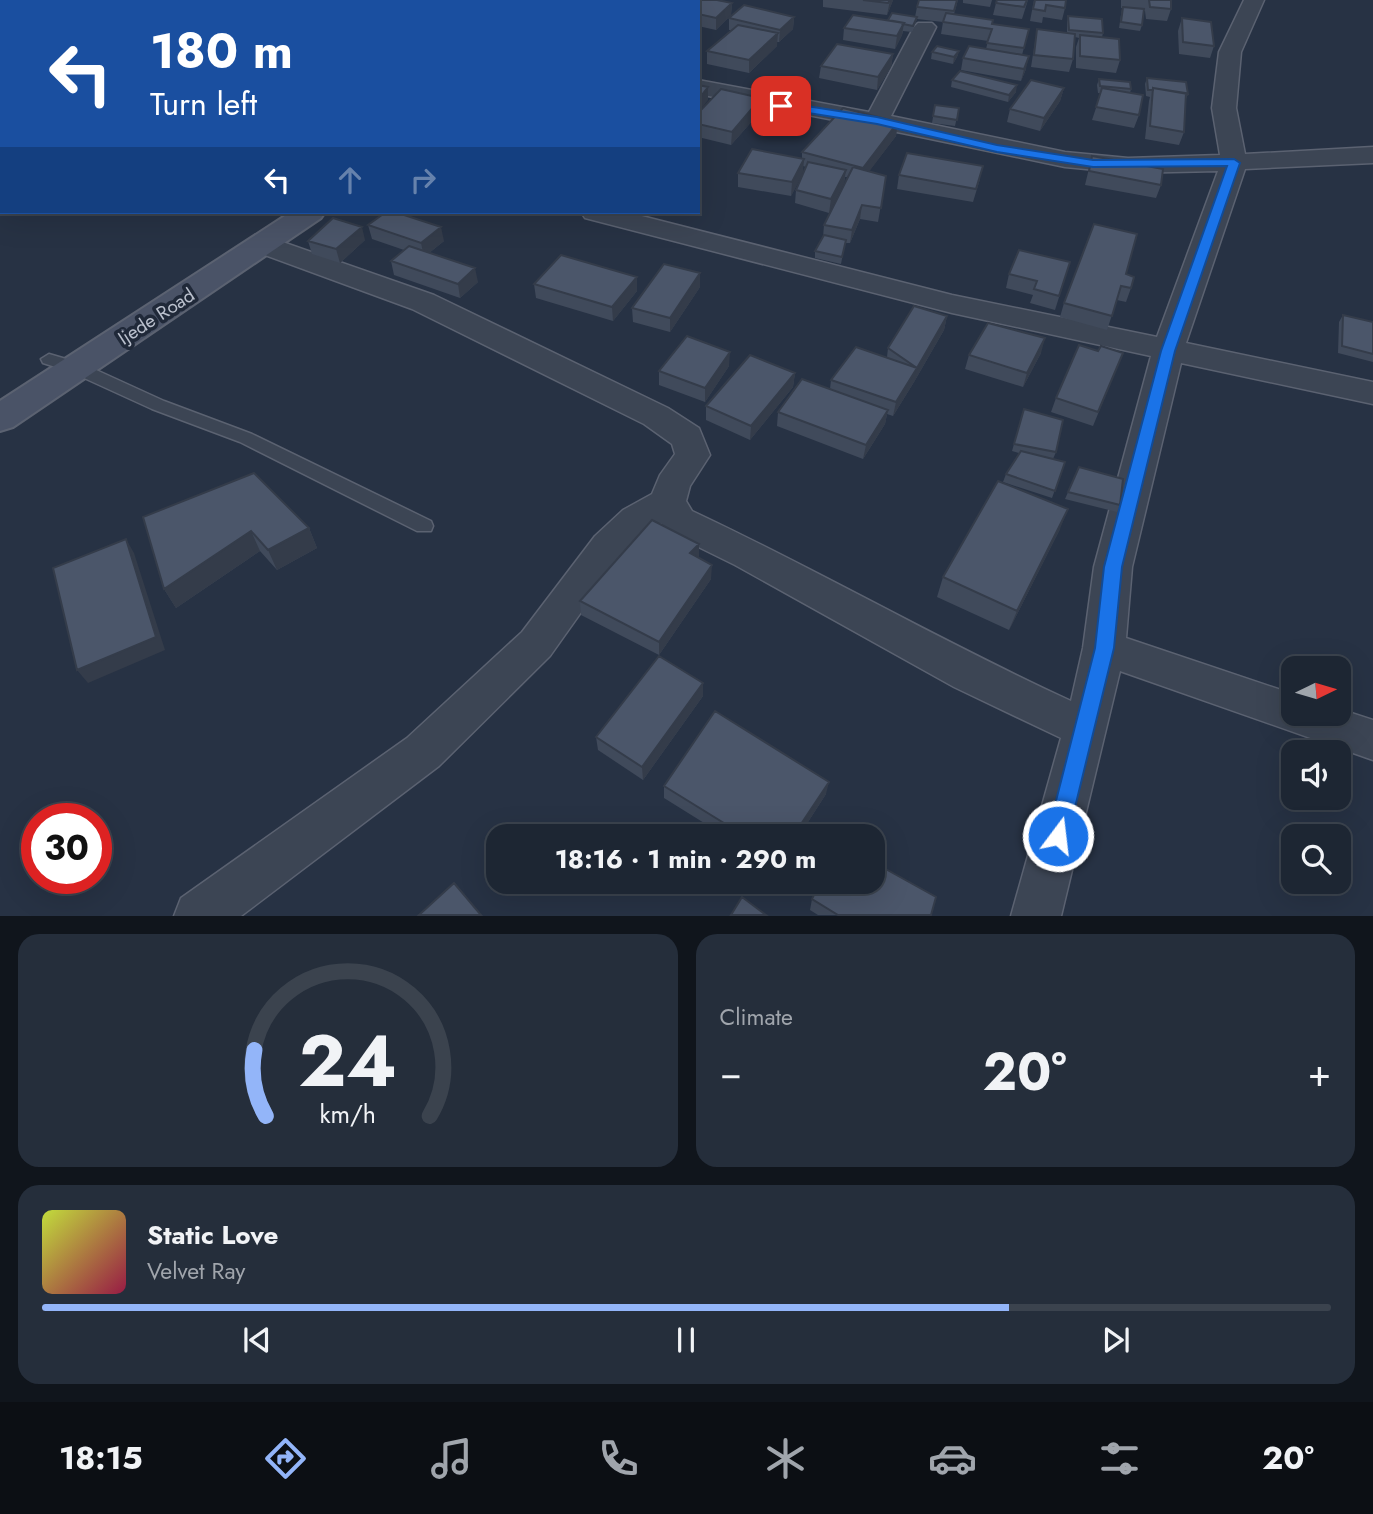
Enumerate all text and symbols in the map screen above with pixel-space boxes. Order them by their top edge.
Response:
text: 180 m [150,16,293,86]
icon: left [35,28,126,119]
pin [751,76,811,136]
text: Turn left [150,81,257,127]
icon: arrive [762,87,800,125]
icon: left [258,161,296,199]
icon: ahead [331,161,369,199]
icon: right [404,161,442,199]
street label: Ijede Road [113,282,200,351]
north arrow [1281,656,1351,726]
map controls [1281,656,1351,894]
button: sound [1281,740,1351,810]
position arrow [1021,799,1095,873]
speed limit sign: 30 [21,803,112,894]
button: search [1281,824,1351,894]
text: 18:16 · 1 min · 290 m [555,840,816,878]
text: Climate [720,1000,793,1034]
text: 24 [298,1009,397,1114]
text: 20° [983,1034,1067,1110]
text: − [720,1045,742,1100]
text: + [1308,1045,1331,1100]
text: km/h [319,1096,376,1132]
text: Static Love [147,1216,279,1254]
text: Velvet Ray [147,1254,245,1288]
icon: previous [238,1321,276,1359]
icon: pause [667,1321,705,1359]
icon: next [1097,1321,1135,1359]
icon: directions [261,1434,310,1483]
icon: music [427,1434,476,1483]
icon: phone [594,1434,643,1483]
icon: climate [761,1434,810,1483]
icon: car [928,1434,977,1483]
icon: filters [1095,1434,1144,1483]
text: 18:15 [59,1435,143,1481]
text: 20° [1262,1435,1314,1481]

